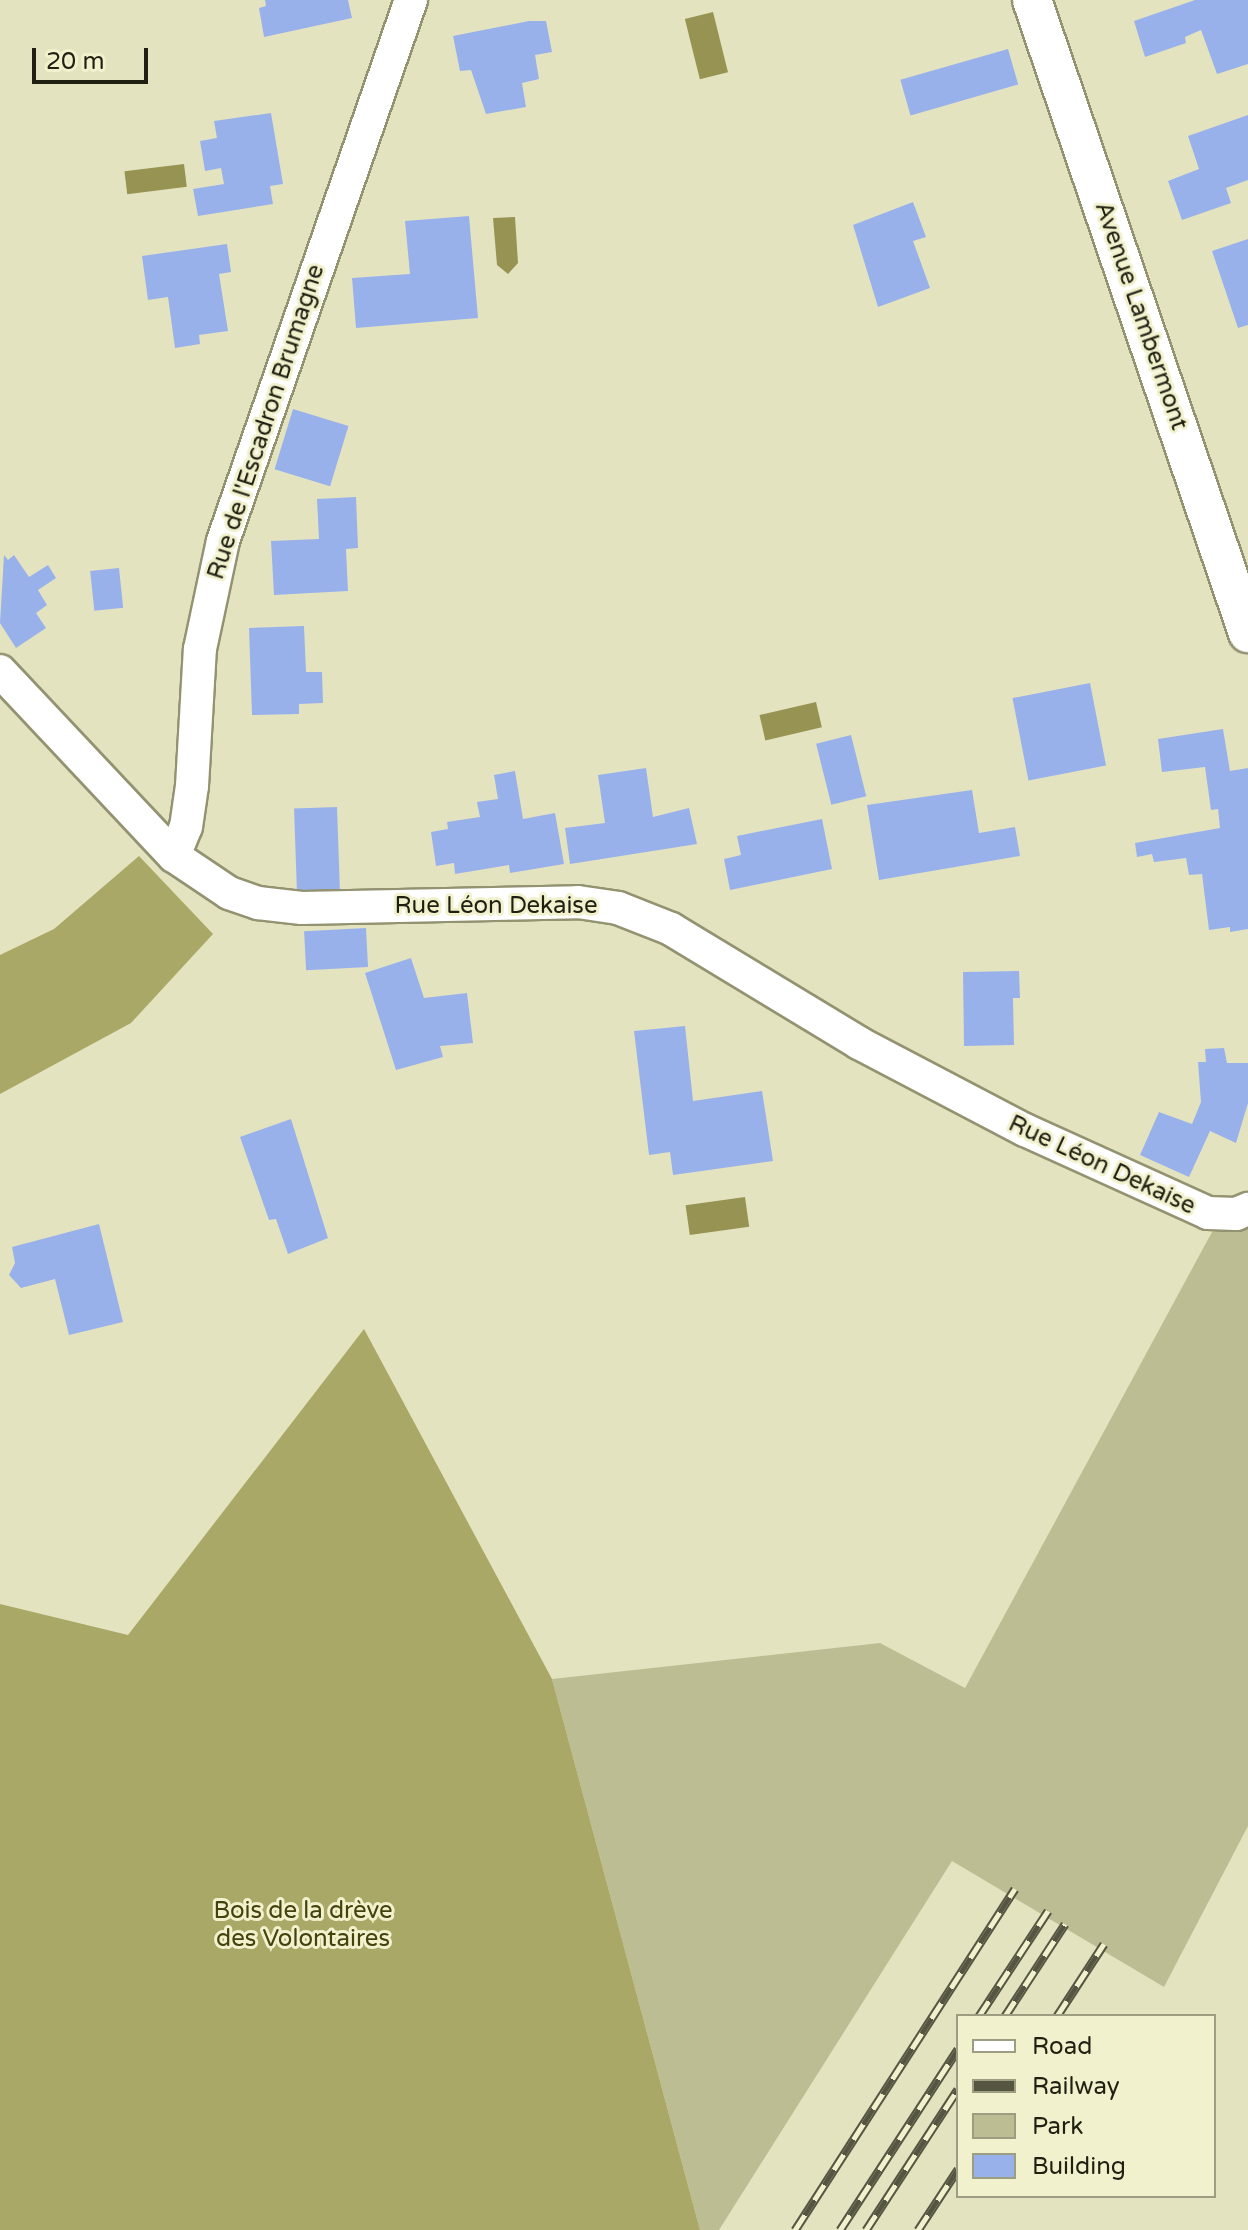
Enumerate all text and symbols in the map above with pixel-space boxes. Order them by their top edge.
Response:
scale bar [36,32,152,82]
text: 20 m [46,47,104,76]
street label: Avenue Lambermont [1088,198,1194,434]
street label: Rue de l'Escadron Brumagne [201,261,331,583]
street label: Rue Léon Dekaise [395,892,597,920]
street label: Rue Léon Dekaise [1004,1109,1200,1221]
park label: Bois de la drève des Volontaires [213,1897,393,1953]
legend [956,2014,1216,2198]
text: Road [1032,2032,1092,2061]
text: Railway [1032,2072,1120,2101]
text: Park [1032,2112,1083,2141]
text: Building [1032,2152,1126,2181]

